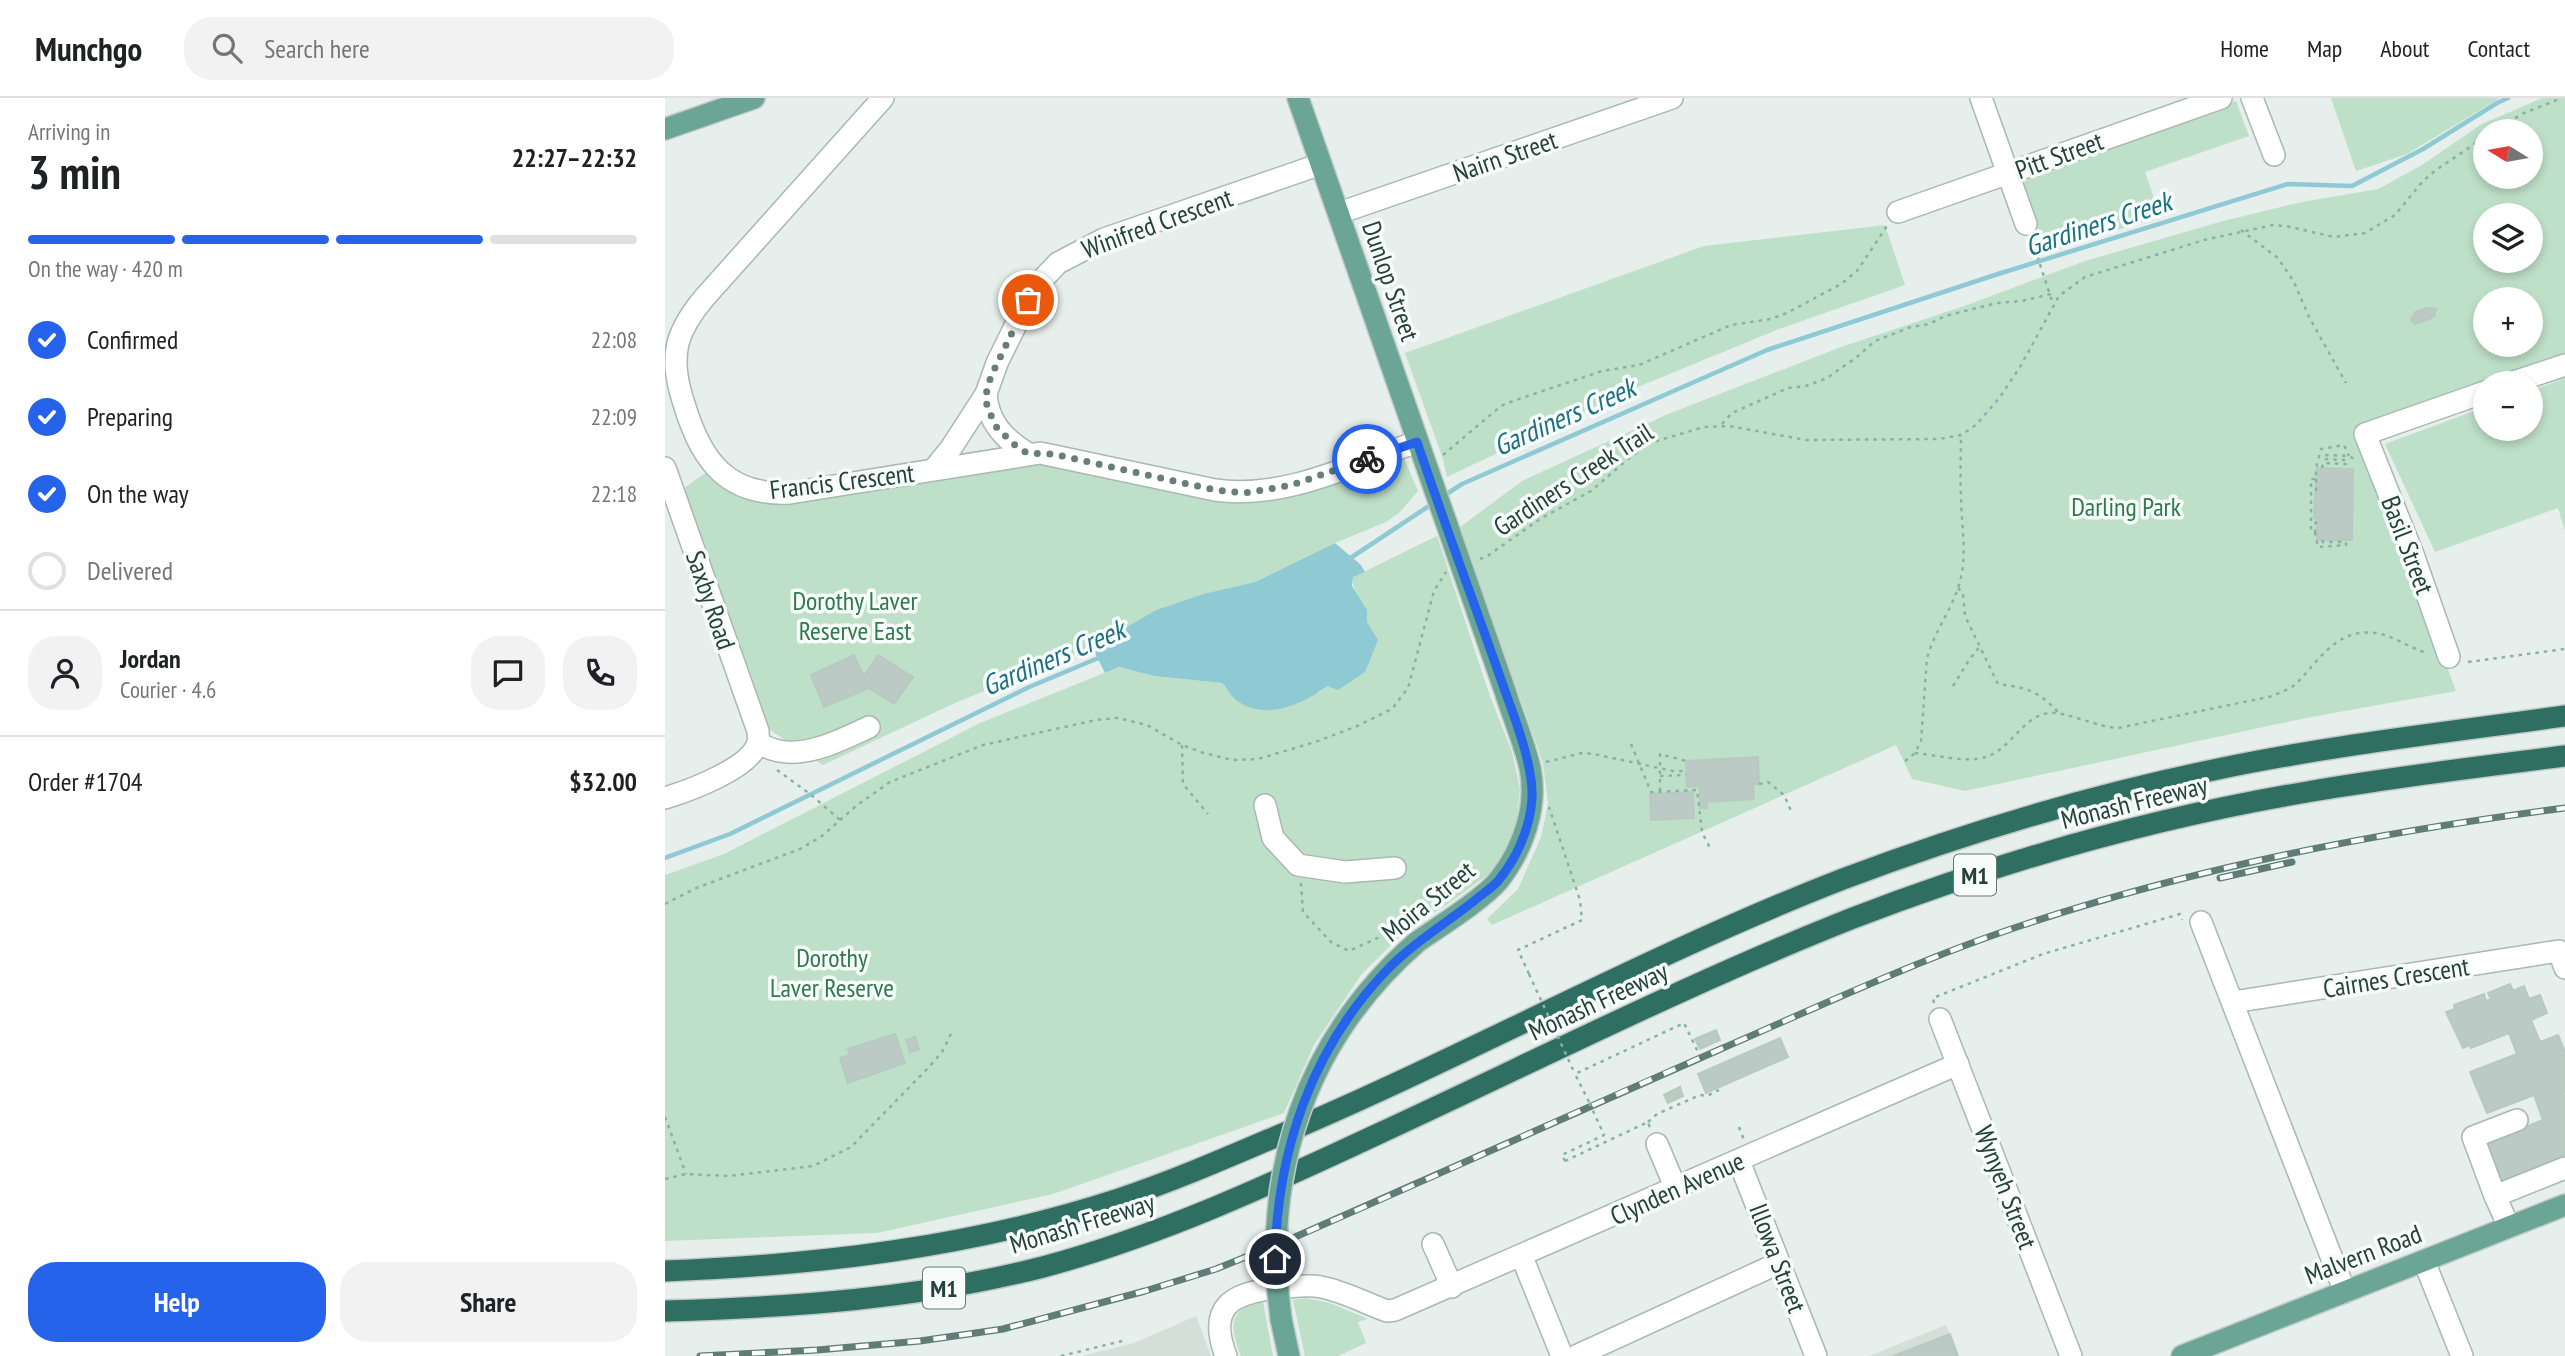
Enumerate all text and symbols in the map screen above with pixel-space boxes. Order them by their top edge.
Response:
search box [184,17,674,80]
text: Munchgo [35,27,142,70]
icon: search [208,29,246,67]
text: Search here [264,32,370,65]
text: Home [2220,33,2269,64]
text: Map [2307,33,2342,64]
text: About [2380,33,2429,64]
text: Contact [2467,33,2530,64]
text: Arriving in [28,117,110,146]
north arrow [2473,119,2543,189]
map controls [2473,119,2543,441]
street label: Nairn Street [1449,123,1561,189]
street label: Pitt Street [2011,124,2107,186]
text: 22:27–22:32 [512,141,637,174]
text: 3 min [28,142,121,202]
street label: Winifred Crescent [1077,181,1237,265]
water label: Gardiners Creek [2020,181,2179,264]
button: layers [2473,203,2543,273]
street label: Dunlop Street [1355,217,1427,345]
text: On the way · 420 m [28,254,183,283]
pin [998,270,1058,330]
icon: bag [1009,281,1047,319]
button: + [2473,287,2543,357]
icon: check [28,321,66,359]
text: Confirmed [87,323,178,356]
text: 22:08 [591,325,637,354]
water label: Gardiners Creek [1487,367,1644,464]
button: − [2473,371,2543,441]
icon: check [28,398,66,436]
text: Preparing [87,400,173,433]
text: 22:09 [591,402,637,431]
street label: Gardiners Creek Trail [1487,415,1659,543]
courier [1332,424,1402,494]
icon: bike [1348,440,1386,478]
street label: Francis Crescent [768,456,916,506]
icon: check [28,475,66,513]
text: On the way [87,477,189,510]
text: 22:18 [591,479,637,508]
park label: Darling Park [2071,490,2181,523]
street label: Basil Street [2374,491,2442,599]
street label: Saxby Road [679,546,743,654]
text: Delivered [87,554,173,587]
park label: Dorothy Laver Reserve East [792,584,918,647]
water label: Gardiners Creek [976,609,1133,704]
button: person [28,636,102,710]
button: chat [471,636,545,710]
button: phone [563,636,637,710]
text: Jordan [120,642,181,675]
text: Courier · 4.6 [120,675,216,704]
text: Order #1704 [28,765,143,798]
text: $32.00 [569,765,637,798]
street label: Monash Freeway [2057,768,2211,836]
street label: Moira Street [1375,853,1481,949]
road number: M1 [1954,854,1996,896]
park label: Dorothy Laver Reserve [770,941,894,1004]
street label: Cairnes Crescent [2321,949,2471,1005]
street label: Monash Freeway [1523,954,1673,1048]
street label: Wynyeh Street [1967,1121,2045,1253]
street label: Clynden Avenue [1605,1144,1749,1232]
street label: Monash Freeway [1006,1185,1159,1261]
street label: Illowa Street [1742,1199,1814,1317]
street label: Malvern Road [2300,1217,2426,1291]
pin [1245,1229,1305,1289]
icon: home [1256,1240,1294,1278]
button: Help [28,1262,326,1342]
button: Share [340,1262,637,1342]
road number: M1 [923,1268,965,1308]

